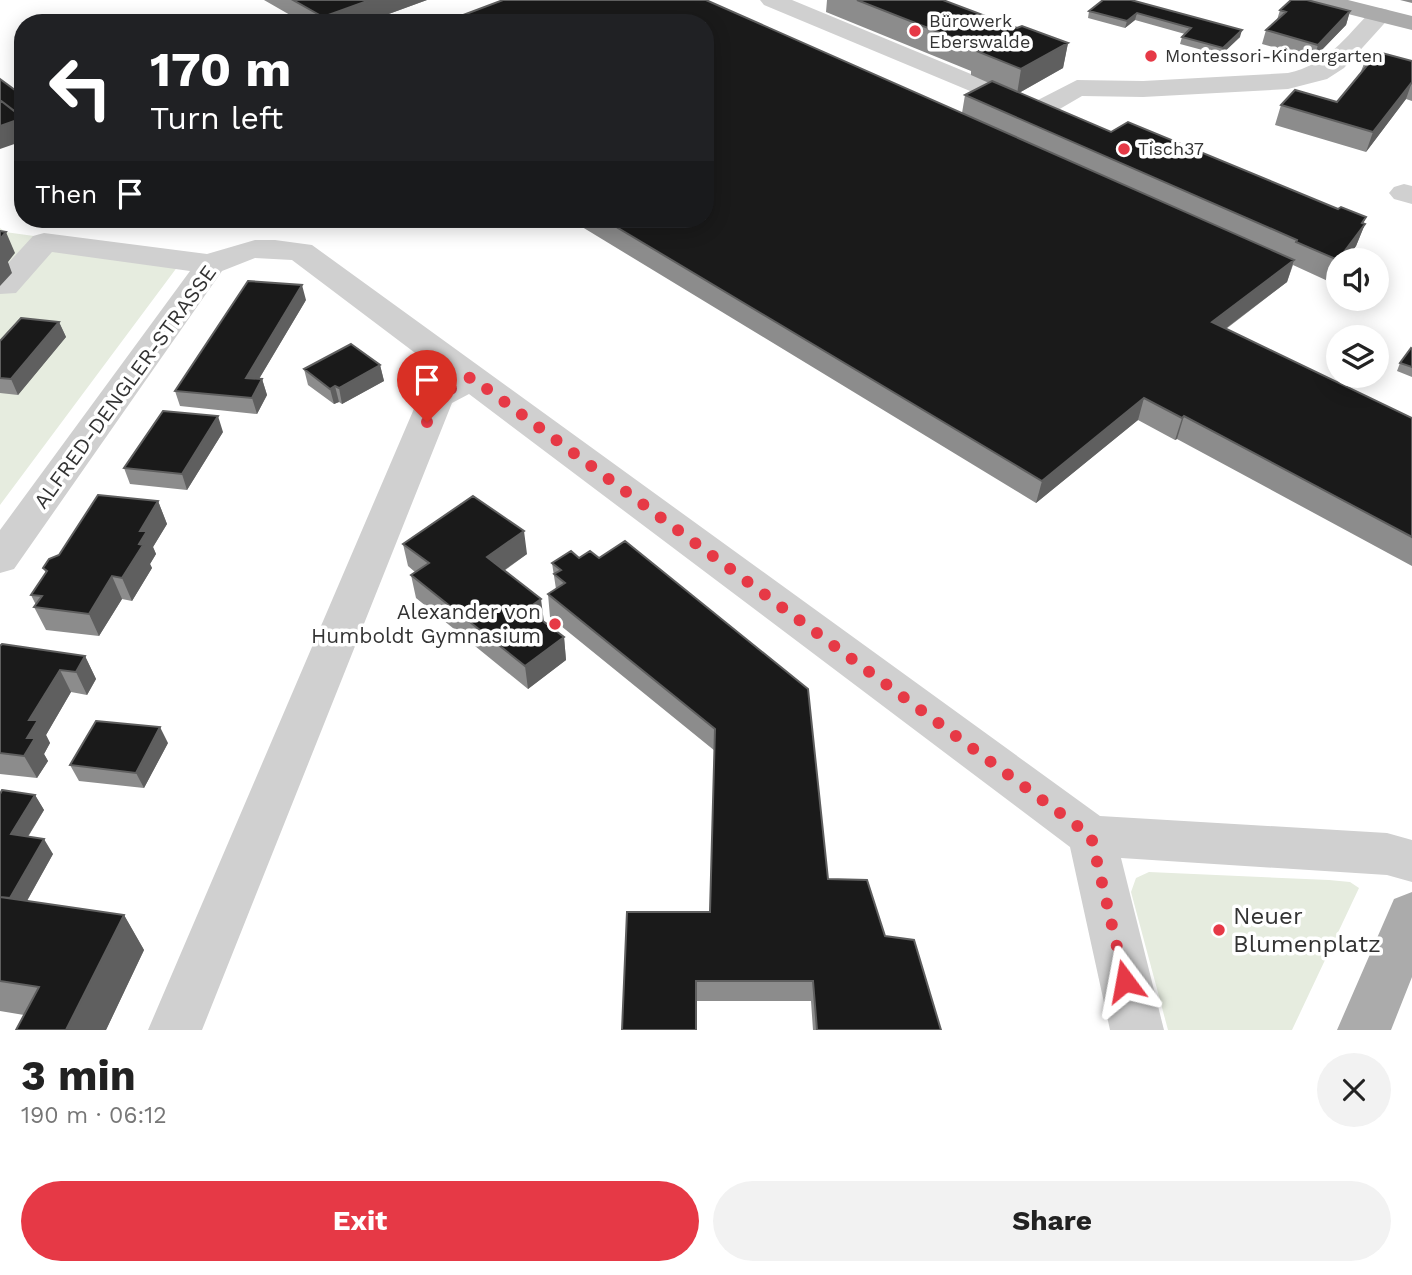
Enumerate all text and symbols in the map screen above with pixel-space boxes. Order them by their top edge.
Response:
place label: Bürowerk Eberswalde [929,10,1030,52]
marker: Bürowerk Eberswalde [907,23,923,39]
text: 170 m [150,40,291,98]
icon: left [35,42,126,133]
place label: Montessori-Kindergarten [1165,45,1383,66]
marker: Montessori-Kindergarten [1143,48,1159,64]
text: Turn left [150,99,283,137]
place label: Tisch37 [1138,138,1204,159]
marker: Tisch37 [1116,141,1132,157]
icon: arrive [111,175,149,213]
text: Then [35,179,97,209]
map controls [1326,248,1389,388]
button: sound [1326,248,1389,311]
street label: ALFRED-DENGLER-STRASSE [28,260,221,513]
button: layers [1326,325,1389,388]
pin [397,350,457,422]
icon: arrive [408,361,446,399]
place label: Alexander von Humboldt Gymnasium [311,599,541,648]
marker: Alexander von Humboldt Gymnasium [547,616,563,632]
place label: Neuer Blumenplatz [1233,902,1381,958]
marker: Neuer Blumenplatz [1211,922,1227,938]
position arrow [1088,944,1162,1018]
text: 3 min [21,1051,136,1100]
button: close [1317,1053,1391,1127]
text: 190 m · 06:12 [21,1102,167,1129]
button: Exit [21,1181,699,1261]
button: Share [713,1181,1391,1261]

